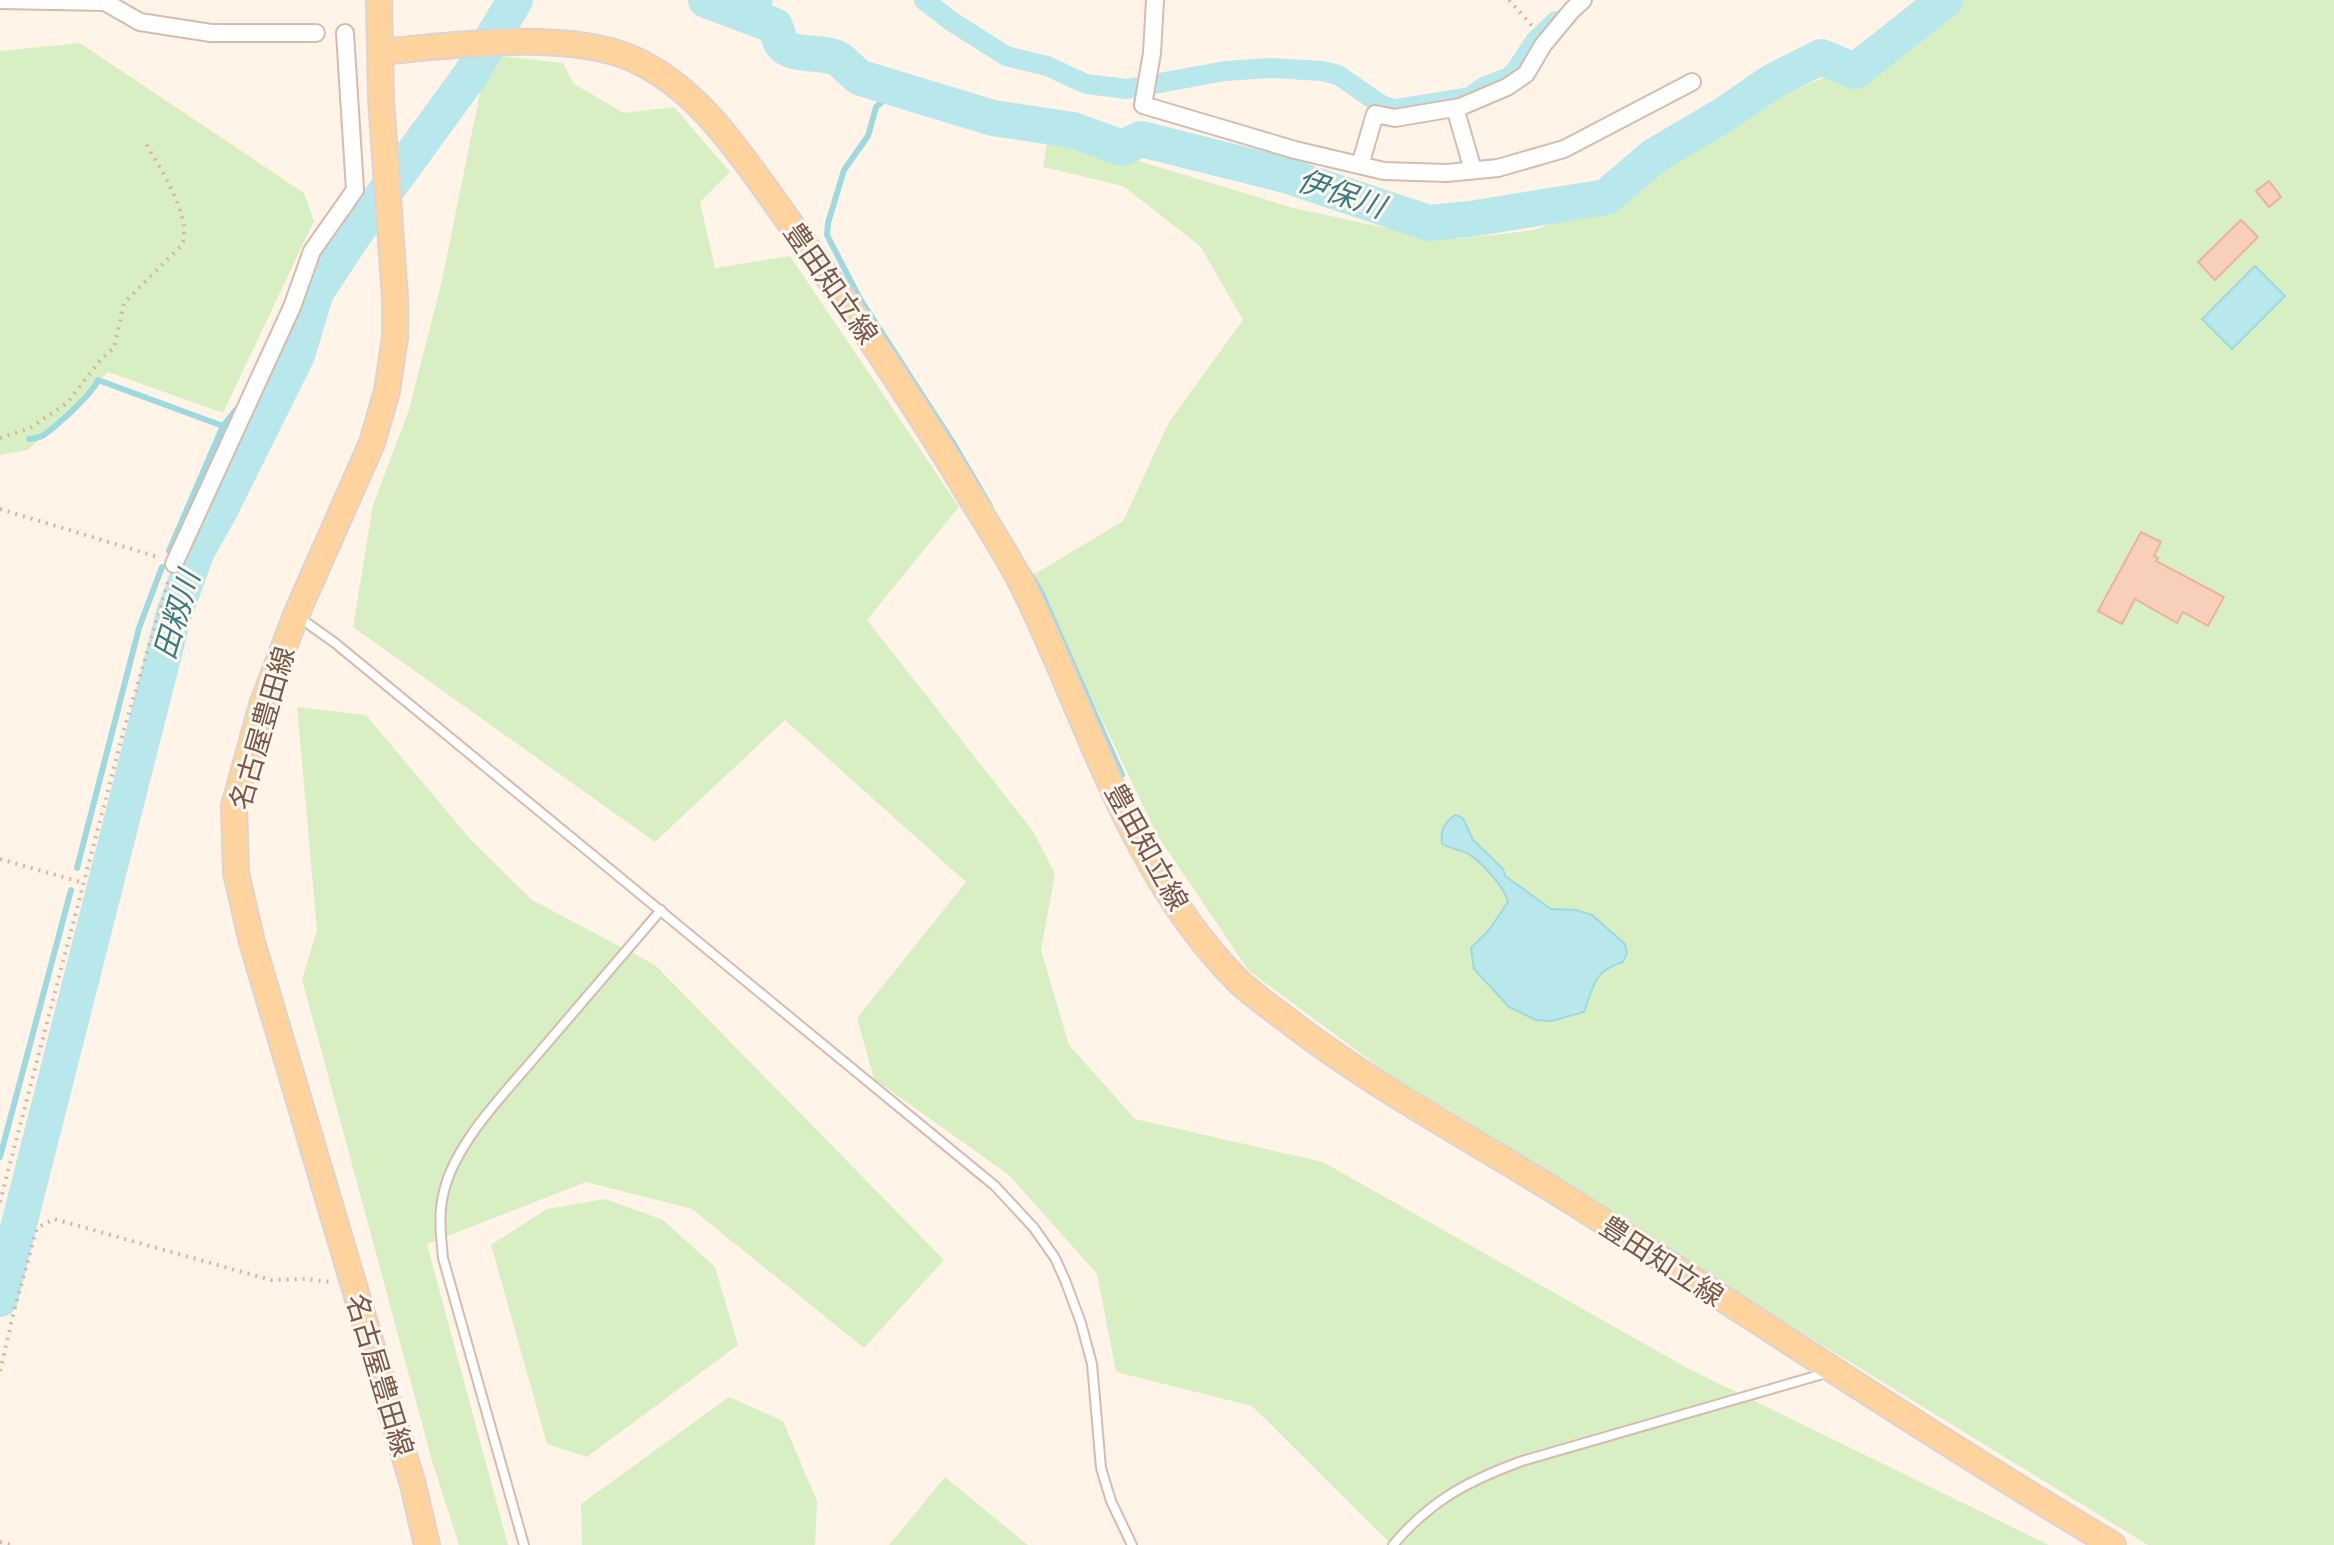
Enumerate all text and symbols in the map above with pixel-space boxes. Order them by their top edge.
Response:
water label: 伊保川 [1293,162,1392,227]
street label: 豊田知立線 [777,216,884,350]
water label: 田籾川 [147,564,208,663]
street label: 名古屋豊田線 [223,643,301,813]
street label: 豊田知立線 [1098,778,1195,916]
street label: 豊田知立線 [1594,1209,1729,1313]
street label: 名古屋豊田線 [339,1290,420,1460]

